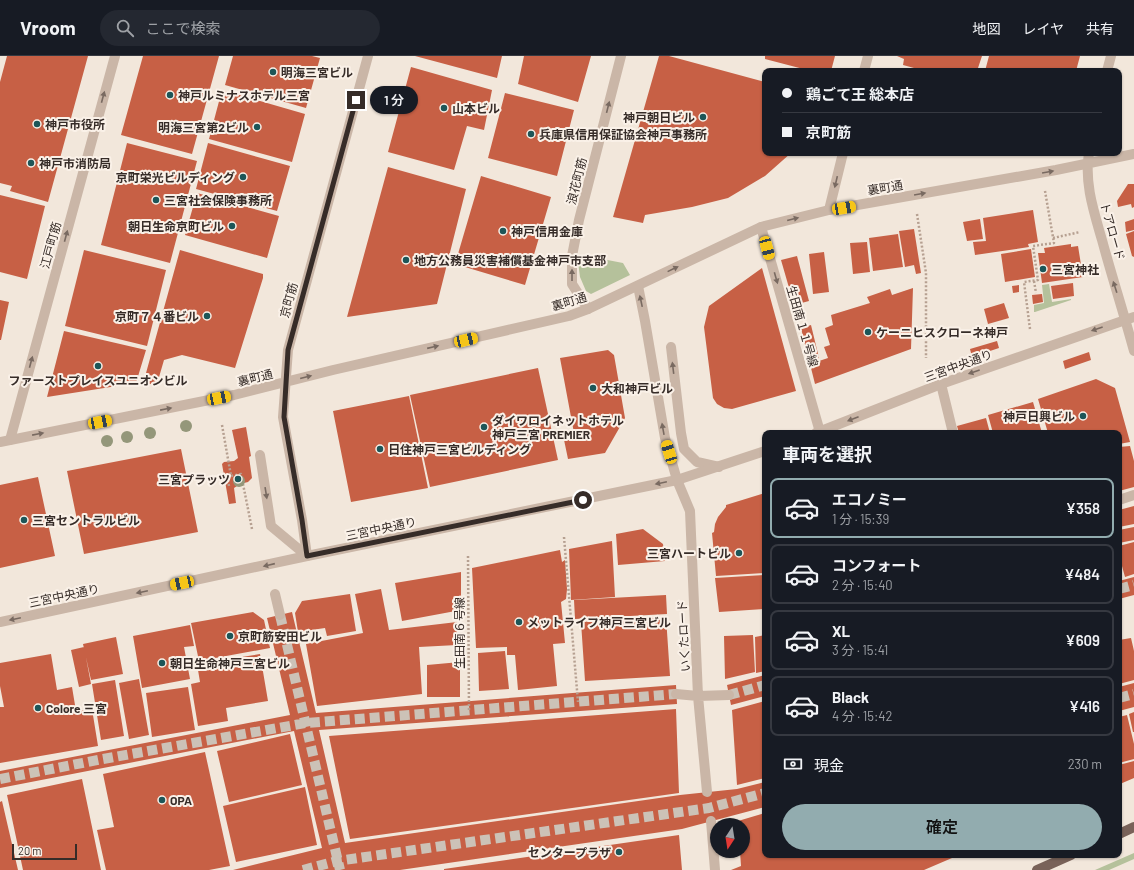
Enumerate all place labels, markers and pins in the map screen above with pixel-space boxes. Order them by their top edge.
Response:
place label: 明海三宮ビル [281,65,353,79]
marker: 明海三宮ビル [268,67,278,77]
place label: 神戸ルミナスホテル三宮 [178,88,310,102]
marker: 神戸ルミナスホテル三宮 [165,90,175,100]
place label: 山本ビル [452,101,500,115]
marker: 山本ビル [439,103,449,113]
place label: 神戸朝日ビル [623,110,695,124]
marker: 神戸朝日ビル [698,112,708,122]
place label: 神戸市役所 [45,117,105,131]
marker: 神戸市役所 [32,119,42,129]
place label: 明海三宮第2ビル [158,120,249,134]
marker: 明海三宮第2ビル [252,122,262,132]
place label: 兵庫県信用保証協会神戸事務所 [539,127,707,141]
marker: 兵庫県信用保証協会神戸事務所 [526,129,536,139]
place label: 神戸市消防局 [39,156,111,170]
marker: 神戸市消防局 [26,158,36,168]
place label: 京町栄光ビルディング [116,170,235,184]
marker: 京町栄光ビルディング [238,172,248,182]
place label: 三宮社会保険事務所 [164,193,272,207]
marker: 三宮社会保険事務所 [151,195,161,205]
place label: 朝日生命京町ビル [128,219,224,233]
marker: 朝日生命京町ビル [227,221,237,231]
place label: 神戸信用金庫 [511,224,583,238]
marker: 神戸信用金庫 [498,226,508,236]
place label: 地方公務員災害補償基金神戸市支部 [414,253,606,267]
marker: 地方公務員災害補償基金神戸市支部 [401,255,411,265]
place label: 三宮神社 [1051,262,1099,276]
marker: 三宮神社 [1038,264,1048,274]
place label: 京町７４番ビル [115,309,199,323]
marker: 京町７４番ビル [202,311,212,321]
place label: ケーニヒスクローネ神戸 [876,325,1008,339]
marker: ケーニヒスクローネ神戸 [863,327,873,337]
marker: ファーストプレイスユニオンビル [93,361,103,371]
place label: ファーストプレイスユニオンビル [8,373,188,387]
place label: 大和神戸ビル [601,381,673,395]
marker: 大和神戸ビル [588,383,598,393]
place label: 神戸日興ビル [1003,409,1075,423]
marker: 神戸日興ビル [1078,411,1088,421]
place label: ダイワロイネットホテル 神戸三宮 PREMIER [492,413,624,441]
marker: ダイワロイネットホテル 神戸三宮 PREMIER [479,422,489,432]
place label: 日住神戸三宮ビルディング [388,442,531,456]
marker: 日住神戸三宮ビルディング [375,444,385,454]
place label: 三宮プラッツ [158,472,230,486]
marker: 三宮プラッツ [233,474,243,484]
place label: 三宮セントラルビル [32,513,140,527]
marker: 三宮セントラルビル [19,515,29,525]
place label: 三宮ハートビル [647,546,731,560]
marker: 三宮ハートビル [734,548,744,558]
place label: メットライフ神戸三宮ビル [527,615,671,629]
marker: メットライフ神戸三宮ビル [514,617,524,627]
place label: 京町筋安田ビル [238,629,322,643]
marker: 京町筋安田ビル [225,631,235,641]
place label: 朝日生命神戸三宮ビル [170,656,290,670]
marker: 朝日生命神戸三宮ビル [157,658,167,668]
place label: Colore 三宮 [46,701,107,715]
marker: Colore 三宮 [33,703,43,713]
place label: OPA [170,793,192,807]
marker: OPA [157,795,167,805]
place label: センタープラザ [528,845,611,859]
marker: センタープラザ [614,847,624,857]

